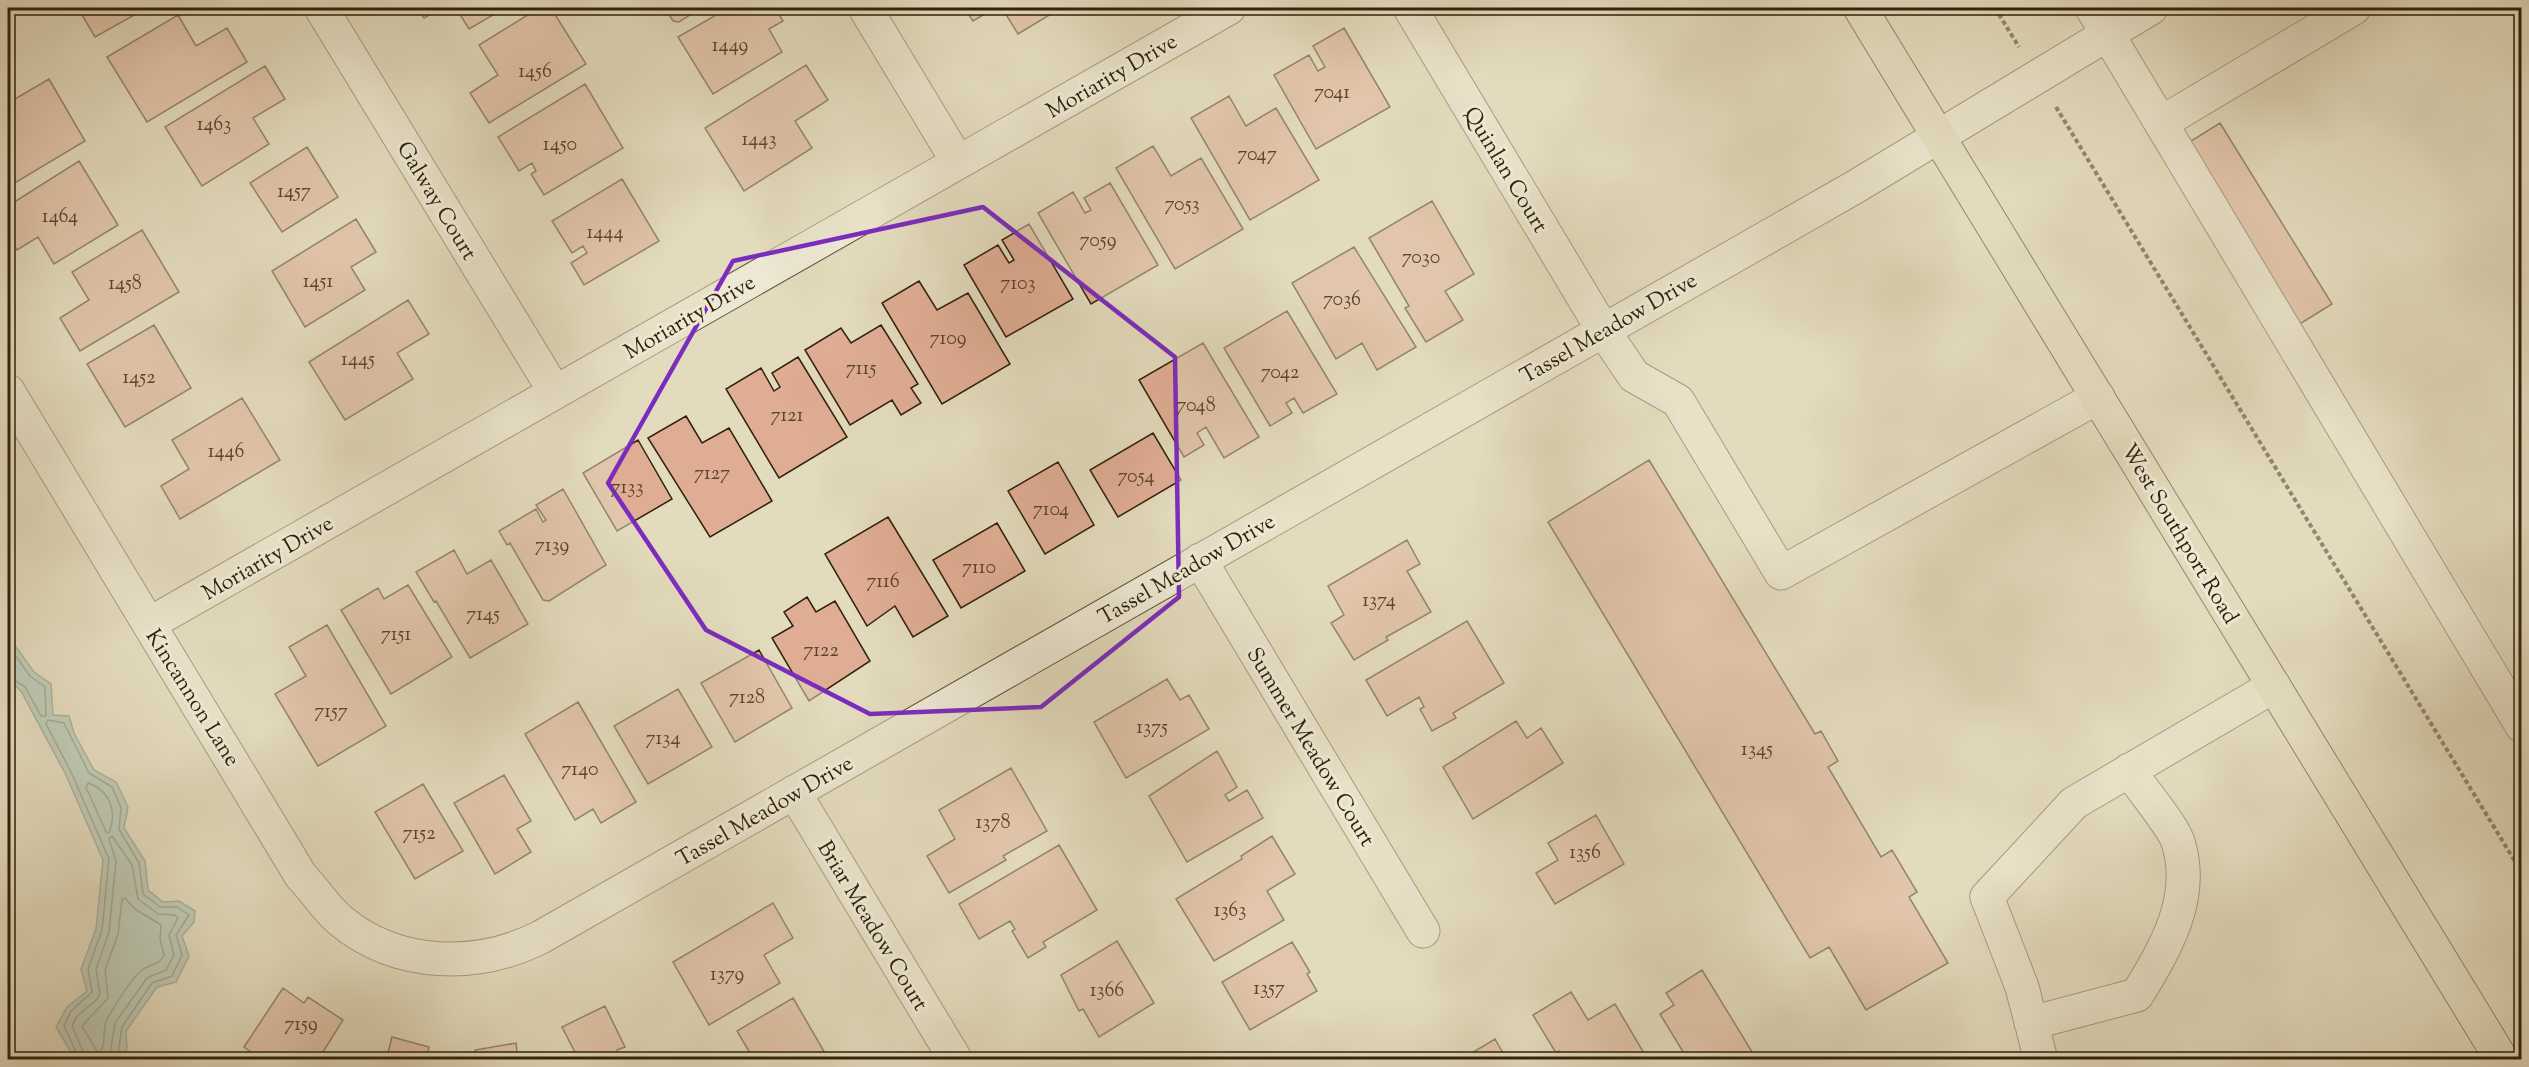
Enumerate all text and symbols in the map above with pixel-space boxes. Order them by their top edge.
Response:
street label: Moriarity Drive [1041,27,1184,128]
house number: 1449 [712,32,748,61]
house number: 1456 [518,58,552,87]
house number: 7041 [1314,79,1350,108]
street label: Quinlan Court [1454,101,1555,240]
house number: 1463 [197,111,231,140]
house number: 1443 [741,126,777,155]
house number: 1450 [543,131,577,160]
street label: Galway Court [387,136,484,267]
house number: 7047 [1237,141,1277,170]
house number: 1457 [277,178,311,207]
house number: 7053 [1164,191,1200,220]
house number: 1464 [42,203,78,232]
house number: 1444 [586,219,624,248]
house number: 7059 [1080,227,1116,256]
house number: 7030 [1402,244,1440,273]
street label: Tassel Meadow Drive [1515,266,1704,393]
house number: 1451 [303,268,333,297]
street label: Moriarity Drive [619,268,762,369]
house number: 1458 [108,270,142,299]
house number: 7103 [1000,270,1036,299]
house number: 7036 [1323,286,1361,315]
house number: 7109 [930,325,966,354]
house number: 1445 [341,346,375,375]
house number: 7115 [846,355,876,384]
house number: 7042 [1261,359,1299,388]
house number: 1452 [122,364,156,393]
house number: 7048 [1176,392,1216,421]
house number: 7121 [771,402,804,431]
house number: 1446 [208,438,244,467]
street label: West Southport Road [2112,438,2245,631]
house number: 7127 [694,460,730,489]
house number: 7054 [1117,463,1155,492]
house number: 7133 [611,474,643,503]
house number: 7104 [1033,496,1069,525]
street label: Tassel Meadow Drive [1093,507,1282,634]
street label: Moriarity Drive [197,509,340,610]
house number: 7139 [535,532,569,561]
house number: 7110 [962,554,996,583]
house number: 7116 [866,568,900,597]
house number: 1374 [1362,587,1396,616]
house number: 7145 [466,601,500,630]
house number: 7151 [381,621,411,650]
street label: Kincannon Lane [136,624,247,774]
house number: 7122 [803,637,839,666]
street label: Summer Meadow Court [1237,642,1382,854]
house number: 7128 [729,684,765,713]
house number: 7157 [314,698,348,727]
house number: 1375 [1136,714,1168,743]
house number: 7134 [646,725,680,754]
house number: 1345 [1741,736,1773,765]
street label: Tassel Meadow Drive [671,749,860,876]
house number: 7140 [561,756,599,785]
house number: 1378 [976,809,1010,838]
house number: 7152 [402,820,436,849]
street label: Briar Meadow Court [808,835,935,1018]
house number: 1356 [1569,839,1601,868]
house number: 1363 [1214,897,1246,926]
house number: 1379 [710,961,744,990]
house number: 1357 [1253,975,1285,1004]
house number: 1366 [1090,977,1124,1006]
house number: 7159 [284,1011,318,1040]

